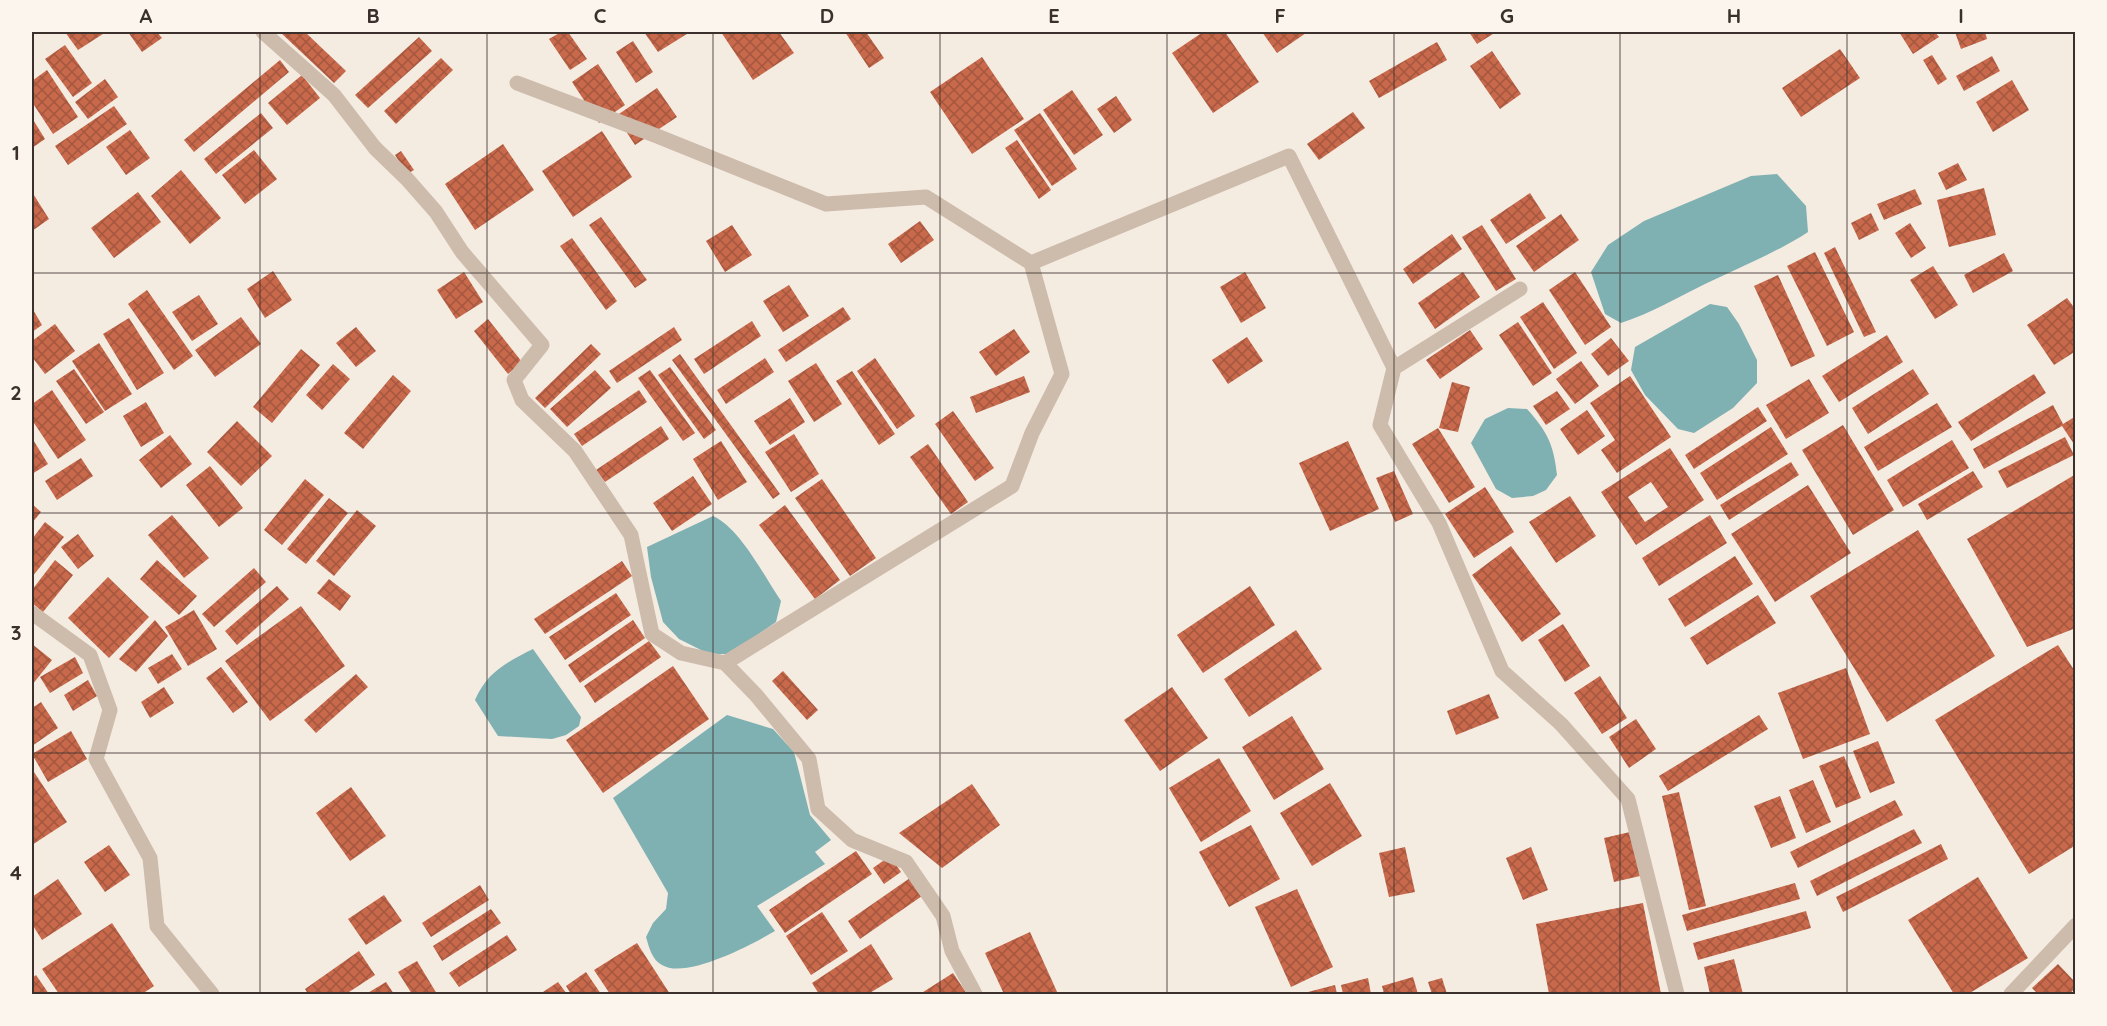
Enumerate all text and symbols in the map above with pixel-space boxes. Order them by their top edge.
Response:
text: A [140,3,153,28]
text: B [366,3,380,28]
text: C [594,3,607,28]
text: D [820,3,834,28]
text: E [1048,3,1060,28]
text: F [1274,3,1286,28]
text: G [1500,3,1514,28]
text: H [1727,3,1741,28]
text: I [1958,3,1964,28]
text: 1 [12,140,20,165]
text: 2 [10,380,22,405]
text: 3 [11,620,21,645]
text: 4 [10,860,22,885]

